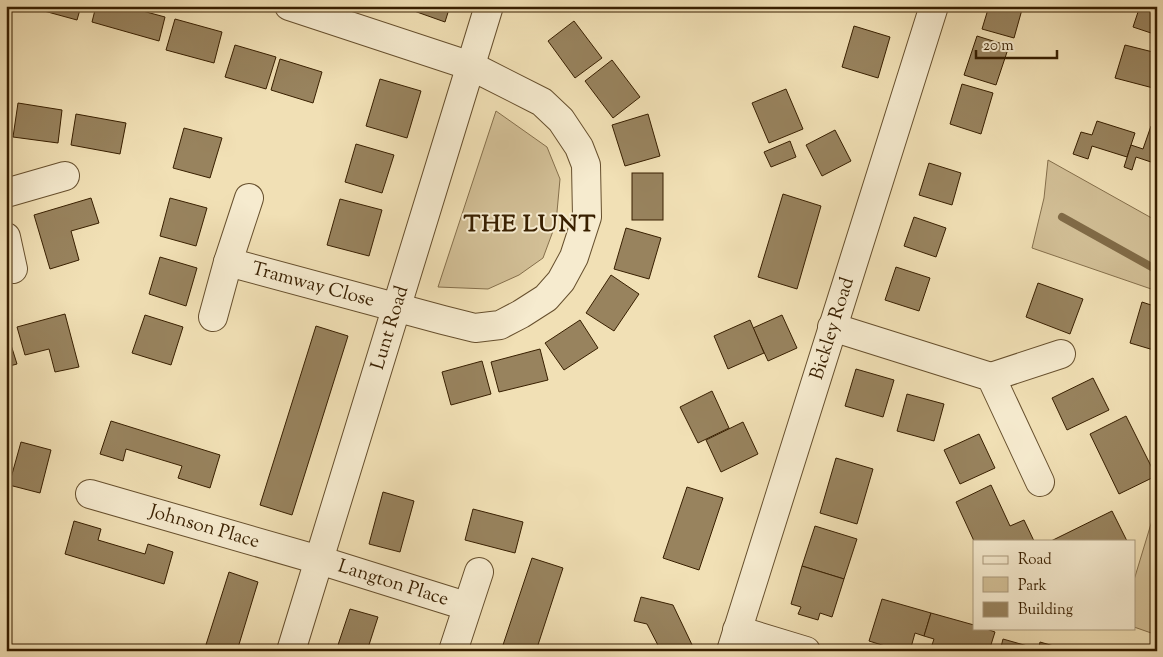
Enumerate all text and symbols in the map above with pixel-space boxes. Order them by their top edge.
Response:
scale bar [976,28,1057,60]
text: 20 m [983,36,1014,57]
district label: THE LUNT [464,208,596,242]
street label: Tramway Close [249,255,378,314]
street label: Bickley Road [804,274,861,383]
street label: Lunt Road [365,282,416,373]
street label: Johnson Place [145,498,263,556]
legend [973,540,1136,630]
text: Road [1018,550,1052,571]
street label: Langton Place [334,553,452,613]
text: Park [1018,576,1047,597]
text: Building [1018,600,1073,621]

